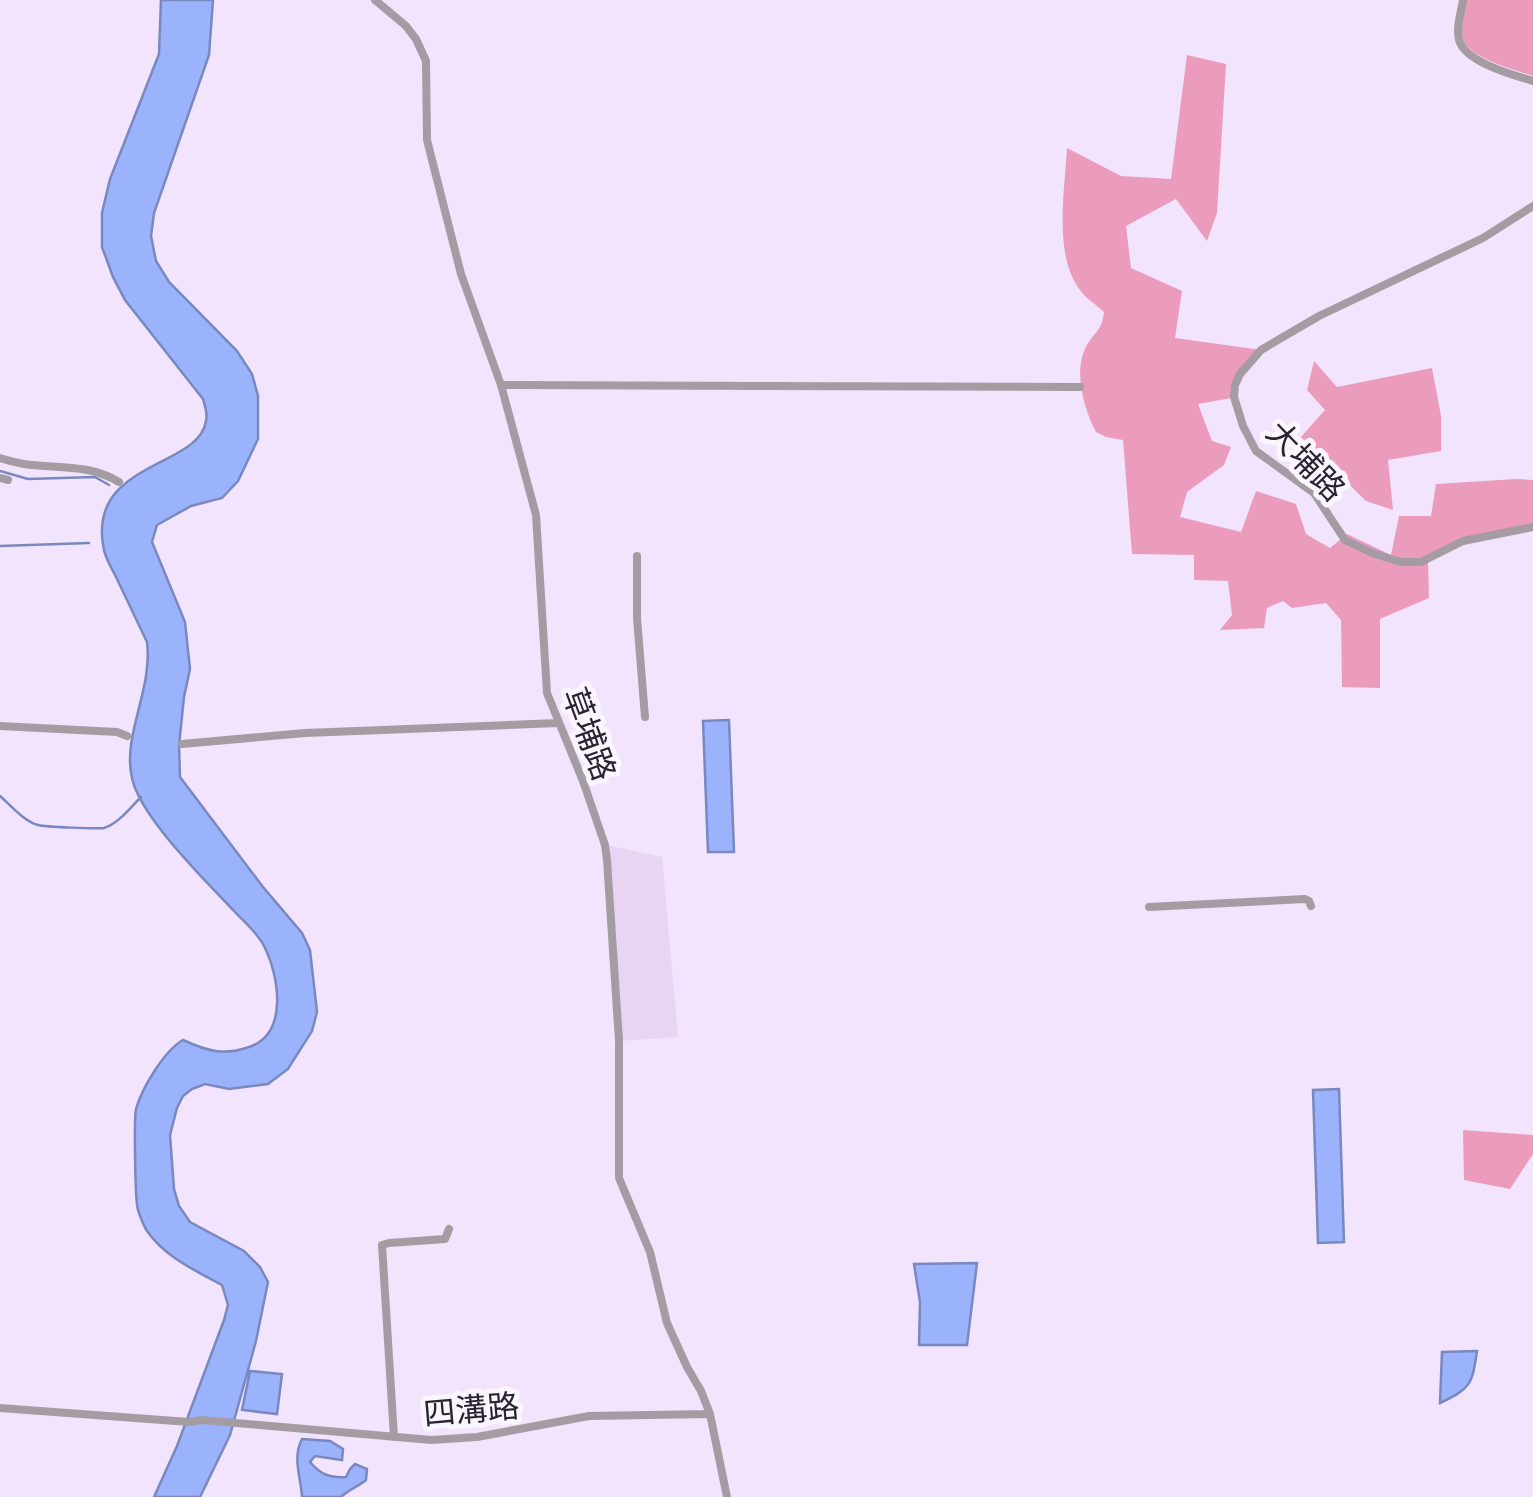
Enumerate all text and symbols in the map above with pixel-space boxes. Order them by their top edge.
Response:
street label: 大埔路 [1258,408,1358,510]
street label: 草埔路 [554,680,630,786]
street label: 四溝路 [421,1380,521,1434]

